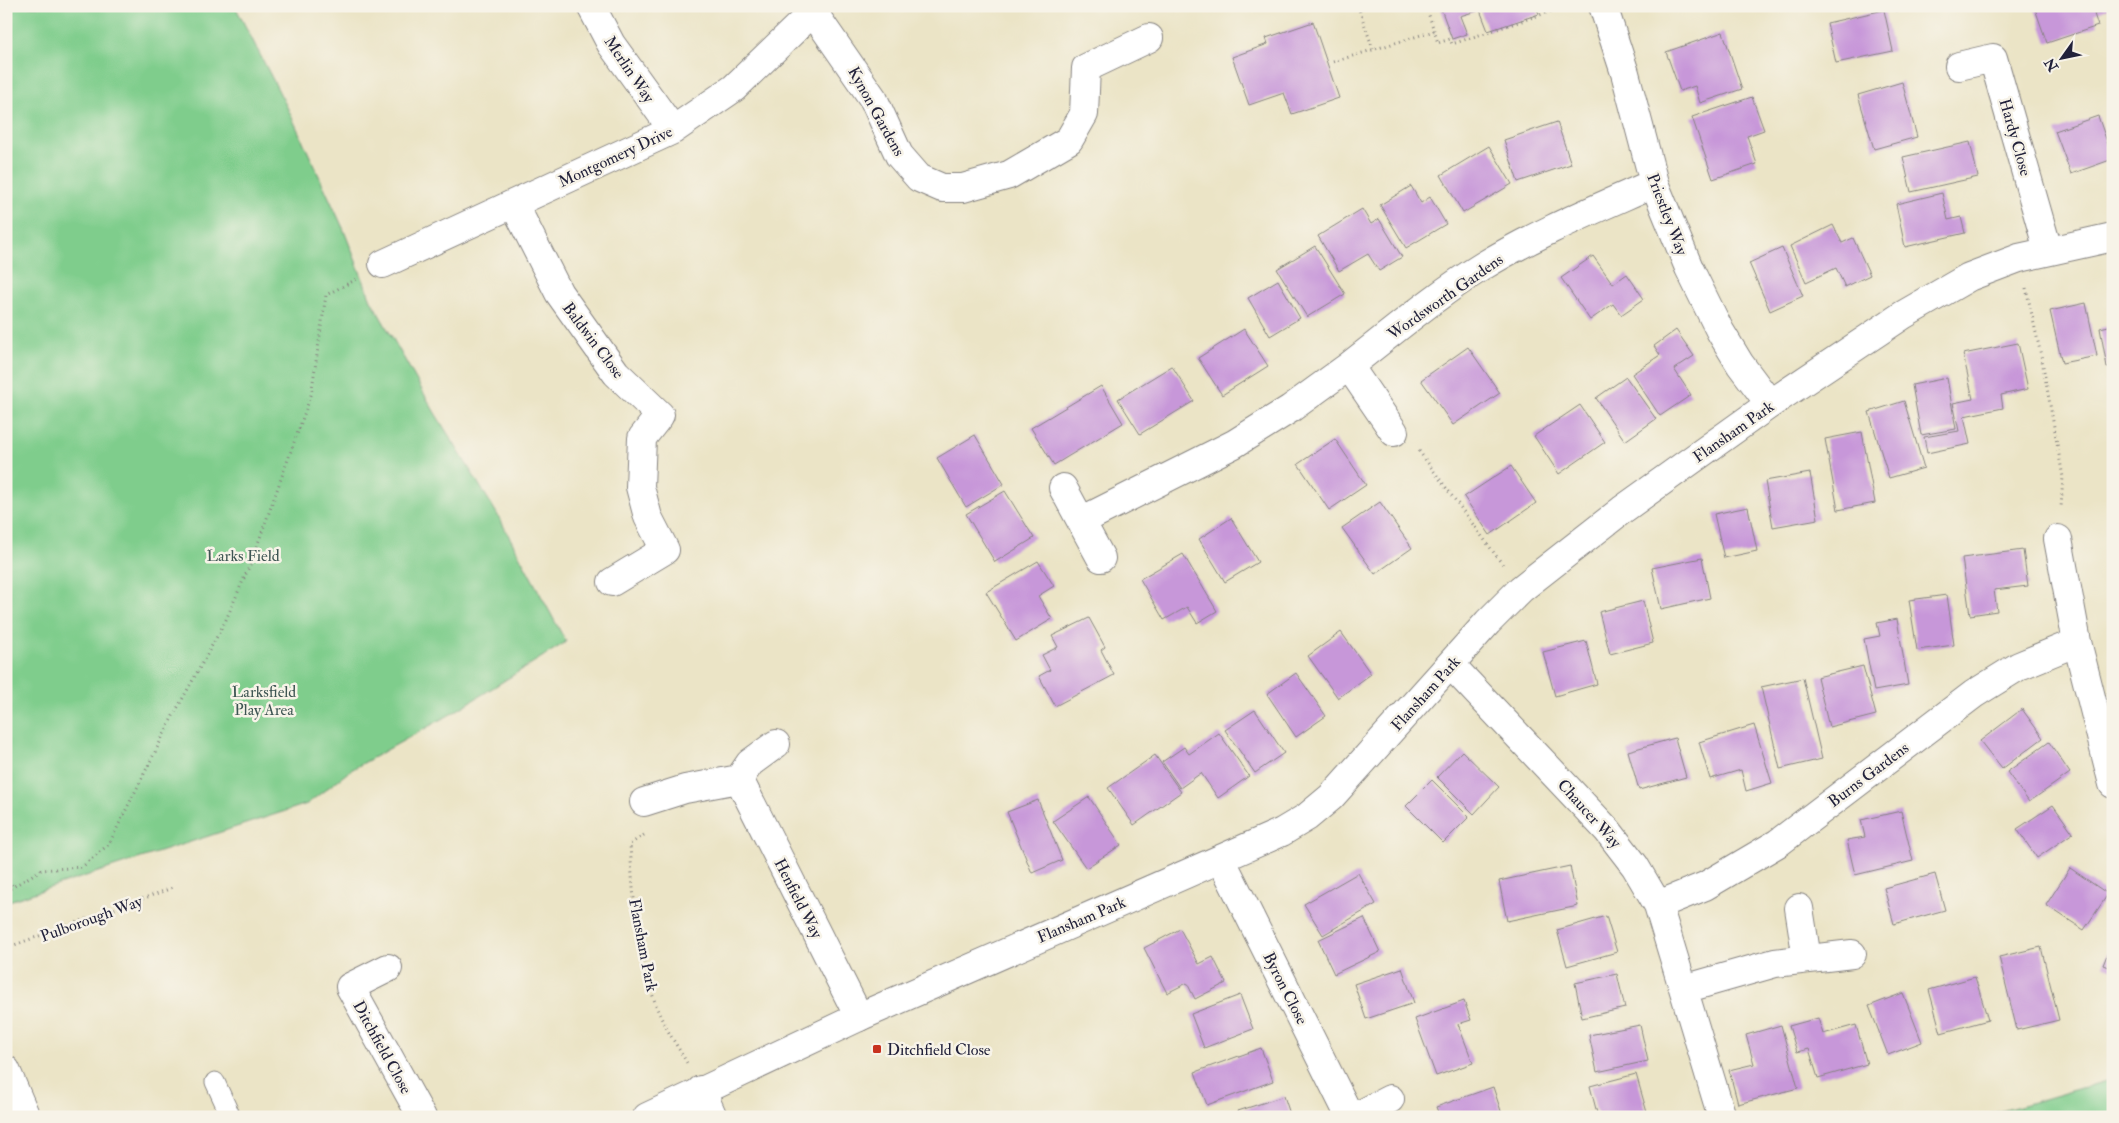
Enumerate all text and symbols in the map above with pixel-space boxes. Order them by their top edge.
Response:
street label: Merlin Way [600,32,659,107]
north arrow [2036,32,2086,82]
text: N [2041,55,2063,76]
street label: Kynon Gardens [843,63,909,160]
street label: Hardy Close [1994,96,2036,179]
street label: Montgomery Drive [555,122,676,192]
street label: Priestley Way [1642,171,1692,259]
street label: Wordsworth Gardens [1383,250,1507,345]
street label: Baldwin Close [558,299,629,383]
street label: Flansham Park [1689,396,1778,467]
park label: Larks Field [206,546,280,566]
street label: Flansham Park [1387,652,1465,735]
park label: Larksfield Play Area [232,682,296,720]
street label: Burns Gardens [1824,738,1913,812]
street label: Chaucer Way [1553,775,1626,853]
street label: Henfield Way [769,855,827,943]
street label: Pulborough Way [38,891,146,947]
street label: Flansham Park [1034,892,1129,948]
street label: Flansham Park [624,897,662,994]
street label: Byron Close [1258,949,1312,1028]
street label: Ditchfield Close [348,997,416,1098]
place label: Ditchfield Close [887,1040,991,1060]
marker: Ditchfield Close [871,1043,883,1055]

